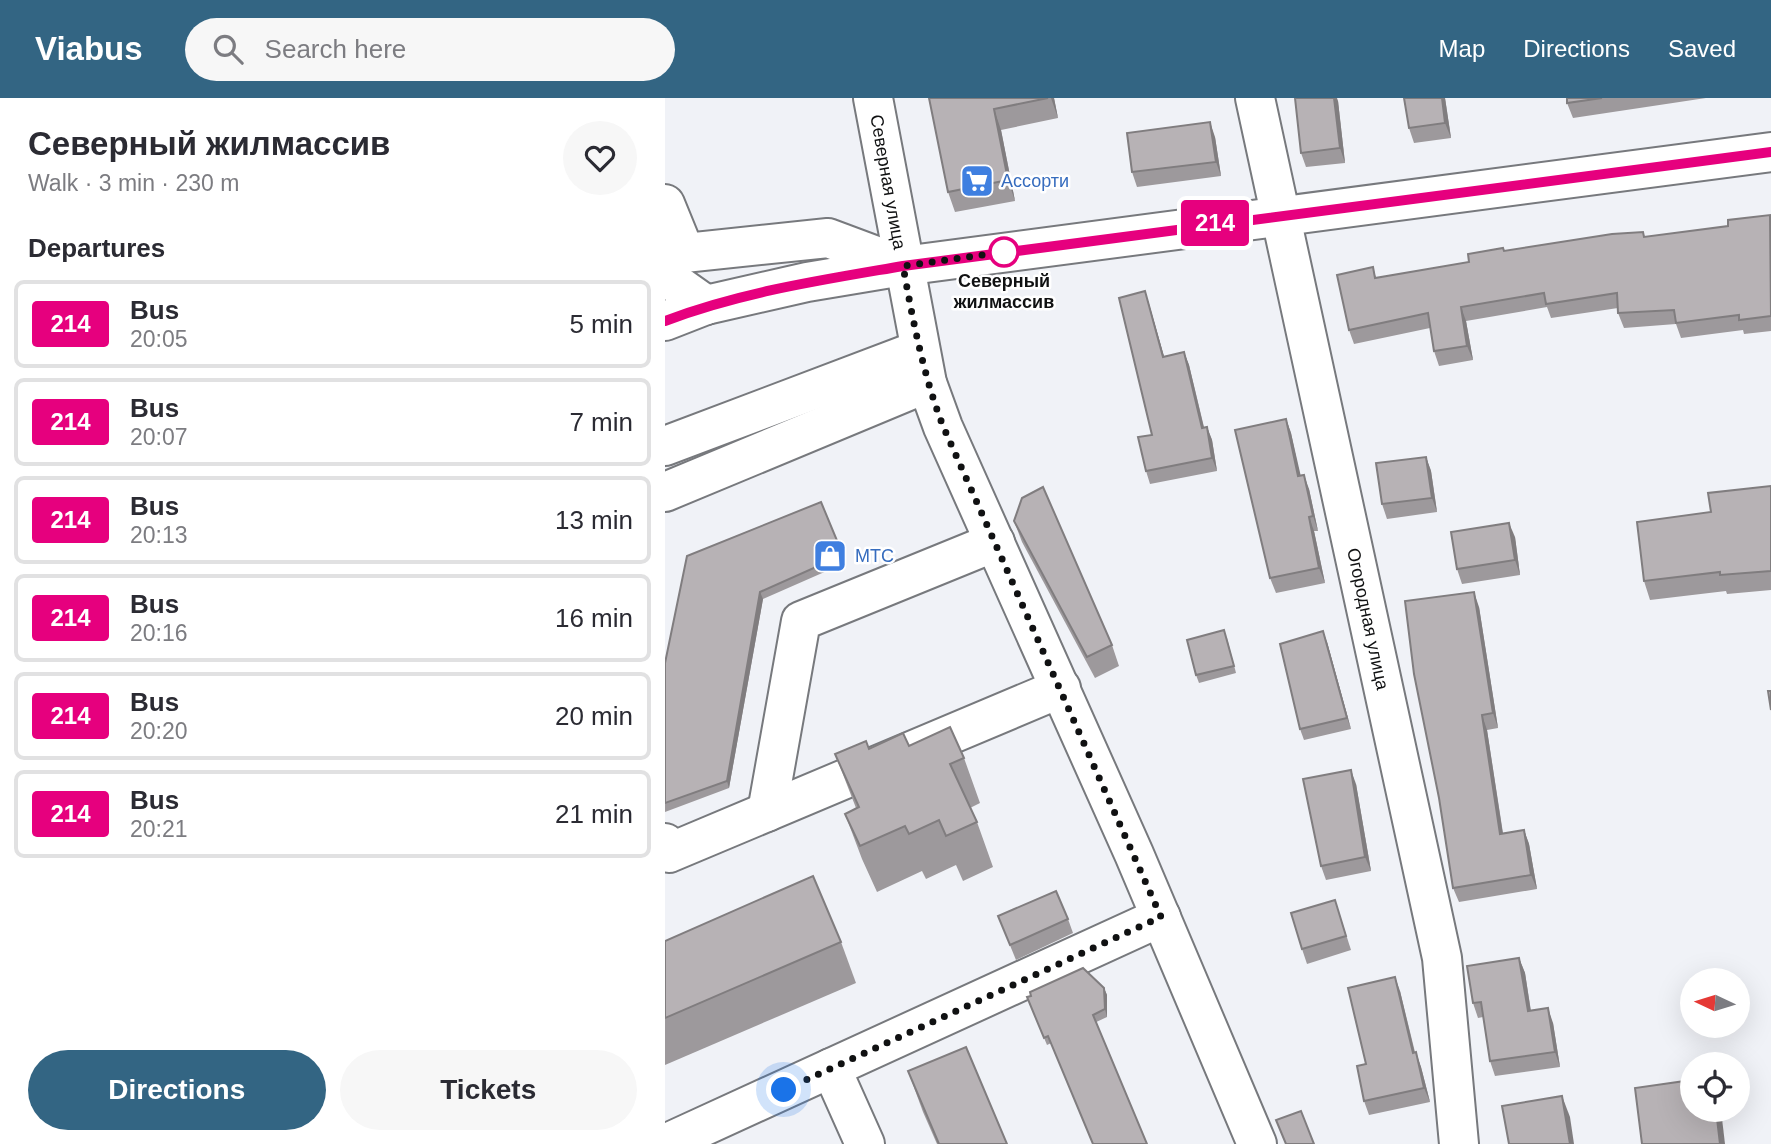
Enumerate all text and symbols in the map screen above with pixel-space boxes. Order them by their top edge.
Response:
search box [185,18,675,81]
text: Viabus [35,30,143,67]
icon: search [209,30,247,68]
text: Search here [265,34,406,64]
text: Map [1439,35,1485,62]
text: Directions [1523,35,1630,62]
text: Saved [1668,35,1736,62]
street label: Северная улица [866,113,910,252]
button: heart [563,121,637,195]
text: Северный жилмассив [28,125,390,162]
supermarket icon: Ассорти [958,162,996,200]
text: Walk · 3 min · 230 m [28,170,239,196]
place label: Ассорти [1001,171,1069,191]
line badge: 214 [1175,200,1255,246]
text: 214 [1195,209,1235,236]
text: Departures [28,233,165,263]
marker: Северный жилмассив [989,237,1019,267]
place label: Северный жилмассив [953,271,1054,312]
text: Bus [130,295,179,325]
text: 5 min [569,309,633,339]
text: 214 [50,310,91,337]
text: 20:05 [130,326,188,352]
text: Bus [130,393,179,423]
text: 7 min [569,407,633,437]
text: 214 [50,408,91,435]
text: 20:07 [130,424,188,450]
text: Bus [130,491,179,521]
text: 13 min [555,505,633,535]
text: 214 [50,506,91,533]
text: 20:13 [130,522,188,548]
shop icon: МТС [811,537,849,575]
place label: МТС [855,546,894,566]
street label: Огородная улица [1343,546,1393,693]
text: Bus [130,589,179,619]
text: 16 min [555,603,633,633]
text: 214 [50,604,91,631]
text: 20:16 [130,620,188,646]
text: Bus [130,687,179,717]
text: 20 min [555,701,633,731]
text: 214 [50,702,91,729]
text: 20:20 [130,718,188,744]
text: Bus [130,785,179,815]
text: 21 min [555,799,633,829]
text: 214 [50,800,91,827]
text: 20:21 [130,816,188,842]
north arrow [1680,968,1750,1038]
map controls [1680,968,1750,1122]
button: Directions [28,1050,326,1130]
button: Tickets [340,1050,637,1130]
button: locate [1680,1052,1750,1122]
your location [766,1072,801,1107]

